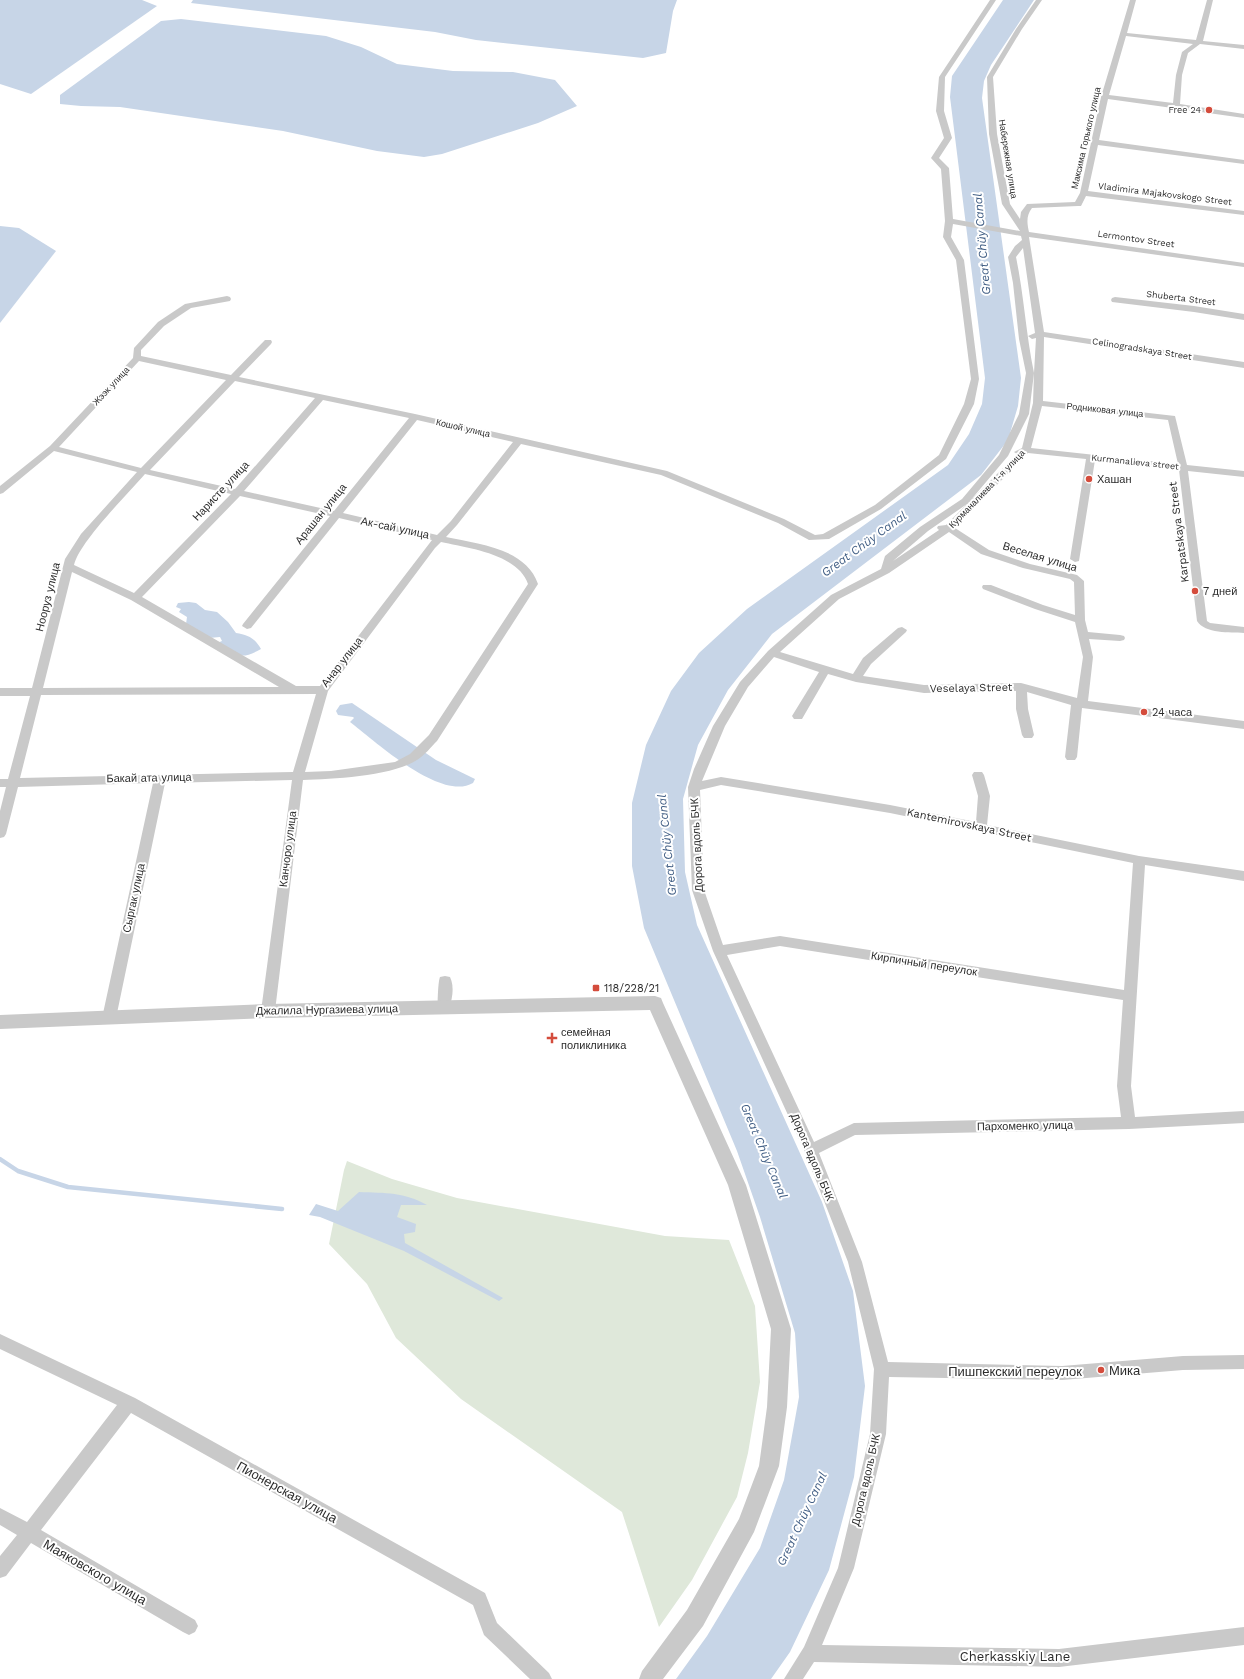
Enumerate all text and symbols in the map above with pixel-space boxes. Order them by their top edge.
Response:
street label: Максима Горького улица [1069,86,1103,190]
place label: Free 24 [1168,105,1201,115]
marker: Free 24 [1204,105,1214,115]
street label: Набережная улица [997,119,1019,199]
street label: Vladimira Majakovskogo Street [1098,181,1233,207]
water label: Great Chüy Canal [971,192,993,295]
street label: Lermontov Street [1097,229,1175,249]
street label: Shuberta Street [1146,289,1217,307]
street label: Celinogradskaya Street [1091,336,1193,362]
street label: Жээк улица [91,365,131,407]
street label: Родниковая улица [1066,401,1144,419]
street label: Кошой улица [435,417,491,439]
street label: Курманалиева 1-я улица [947,448,1027,530]
street label: Kurmanalieva street [1091,452,1180,472]
street label: Наристе улица [190,458,253,524]
place label: Хашан [1097,473,1131,486]
marker: Хашан [1084,474,1094,484]
street label: Арашан улица [292,480,350,547]
street label: Karpatskaya Street [1166,480,1192,583]
water label: Great Chüy Canal [819,508,910,580]
street label: Ак-сай улица [360,514,431,542]
street label: Веселая улица [1001,539,1080,575]
street label: Нооруз улица [33,560,63,633]
place label: 7 дней [1203,585,1237,598]
marker: 7 дней [1190,586,1200,596]
street label: Анар улица [319,634,366,690]
street label: Veselaya Street [930,681,1013,695]
place label: 24 часа [1152,706,1193,719]
marker: 24 часа [1139,707,1149,717]
street label: Бакай ата улица [106,771,193,785]
water label: Great Chüy Canal [655,793,679,896]
street label: Дорога вдоль БЧК [688,797,706,892]
street label: Kantemirovskaya Street [905,805,1033,845]
street label: Канчоро улица [277,809,299,888]
street label: Сыргак улица [120,861,148,934]
street label: Кирпичный переулок [870,949,978,979]
place label: 118/228/21 [604,982,659,995]
marker: 118/228/21 [591,983,601,993]
street label: Джалила Нургазиева улица [256,1002,399,1018]
place label: семейная поликлиника [561,1026,627,1052]
marker: семейная поликлиника [546,1032,558,1044]
water label: Great Chüy Canal [738,1101,790,1201]
street label: Дорога вдоль БЧК [788,1111,837,1203]
street label: Пархоменко улица [977,1119,1074,1133]
place label: Мика [1109,1363,1141,1378]
street label: Пишпекский переулок [948,1364,1082,1379]
marker: Мика [1096,1365,1106,1375]
street label: Дорога вдоль БЧК [849,1432,883,1527]
street label: Пионерская улица [234,1458,340,1526]
water label: Great Chüy Canal [774,1470,830,1568]
street label: Маяковского улица [41,1536,150,1608]
street label: Cherkasskiy Lane [960,1649,1070,1664]

